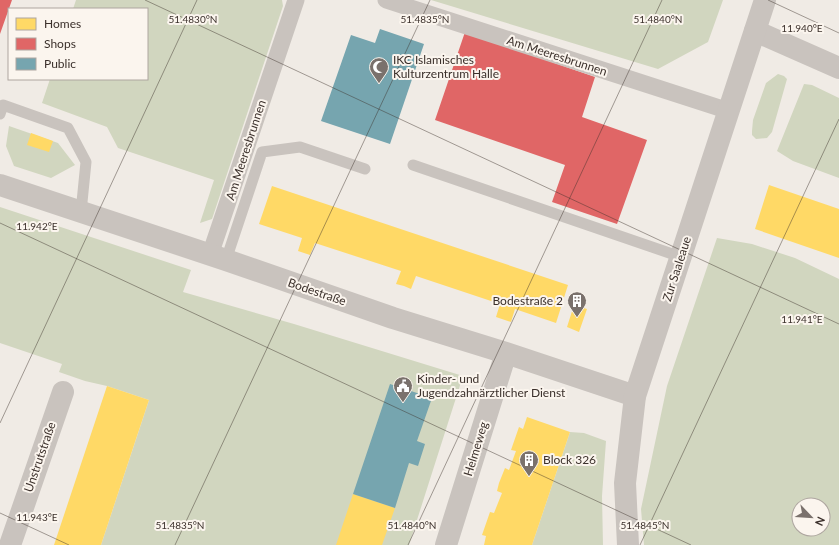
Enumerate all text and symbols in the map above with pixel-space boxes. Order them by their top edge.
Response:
legend [8,8,148,80]
text: 51.4830°N [169,13,217,25]
text: 51.4835°N [401,13,449,25]
text: 51.4840°N [634,13,682,25]
text: Homes [44,16,81,31]
text: 11.940°E [781,22,823,34]
street label: Am Meeresbrunnen [505,32,609,79]
text: Shops [44,36,76,51]
place label: IKC Islamisches Kulturzentrum Halle [393,52,499,81]
text: Public [44,56,76,71]
mosque icon: IKC Islamisches Kulturzentrum Halle [368,56,390,84]
street label: Am Meeresbrunnen [222,98,269,202]
text: 11.942°E [16,220,58,232]
street label: Zur Saaleaue [659,235,694,303]
street label: Bodestraße [286,275,348,308]
building icon: Bodestraße 2 [566,290,588,318]
place label: Bodestraße 2 [492,293,563,308]
text: 11.941°E [781,313,823,325]
place label: Kinder- und Jugendzahnärztlicher Dienst [417,371,566,400]
public building icon: Kinder- und Jugendzahnärztlicher Dienst [392,375,414,403]
street label: Unstrutstraße [21,420,59,494]
street label: Helmeweg [460,420,491,478]
building icon: Block 326 [518,449,540,477]
place label: Block 326 [543,452,596,467]
north arrow [791,497,831,537]
text: 11.943°E [16,511,58,523]
text: N [813,515,828,528]
text: 51.4835°N [156,519,204,531]
text: 51.4840°N [388,519,436,531]
text: 51.4845°N [621,519,669,531]

